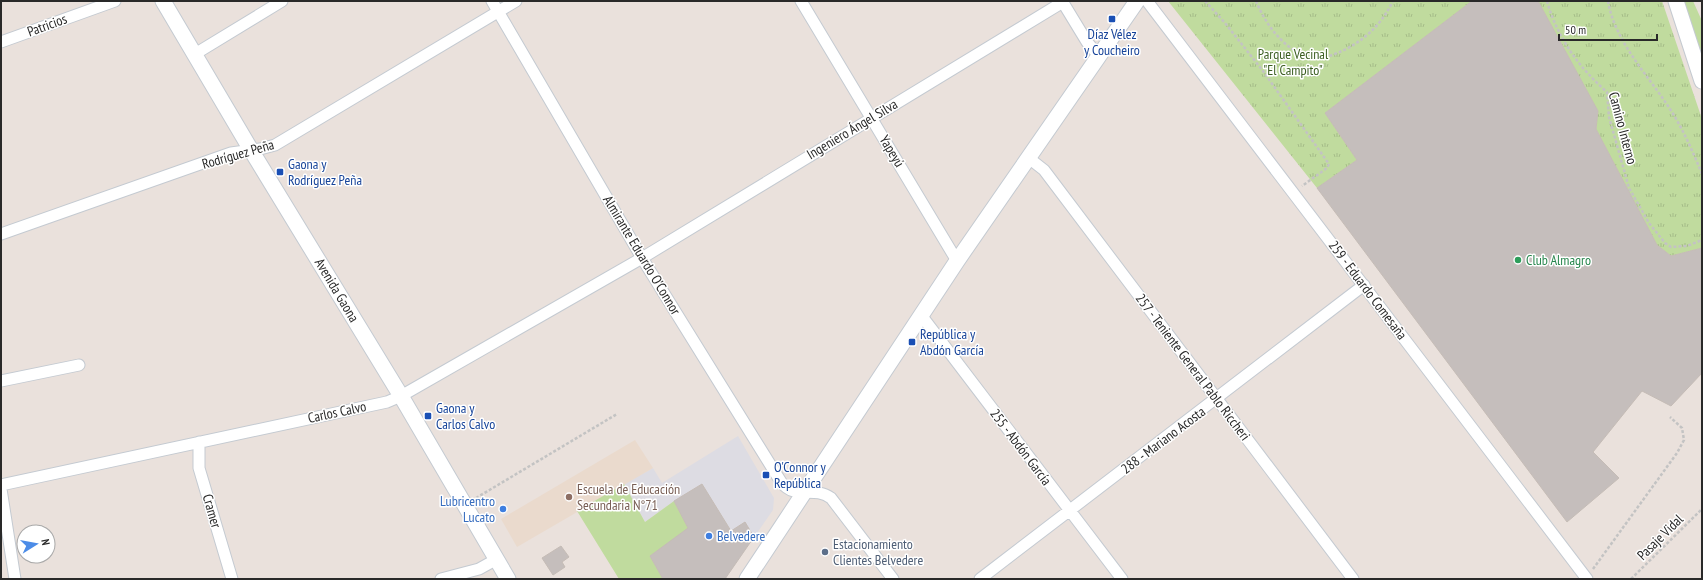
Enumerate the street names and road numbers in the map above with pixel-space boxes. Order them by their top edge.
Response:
street label: Patricios [25,9,70,40]
street label: Camino Interno [1605,90,1641,166]
street label: Ingeniero Ángel Silva [803,95,901,163]
street label: Yapeyú [875,132,909,170]
street label: Rodríguez Peña [200,135,276,173]
street label: Almirante Eduardo O'Connor [599,192,685,318]
street label: 259 - Eduardo Comesaña [1325,237,1411,343]
street label: Avenida Gaona [311,255,363,325]
street label: 257 - Teniente General Pablo Riccheri [1132,290,1254,444]
street label: Carlos Calvo [306,397,368,427]
street label: 288 - Mariano Acosta [1117,402,1209,478]
street label: 255 - Abdón García [986,405,1056,489]
street label: Cramer [199,492,225,530]
street label: Pasaje Vidal [1633,510,1687,564]

